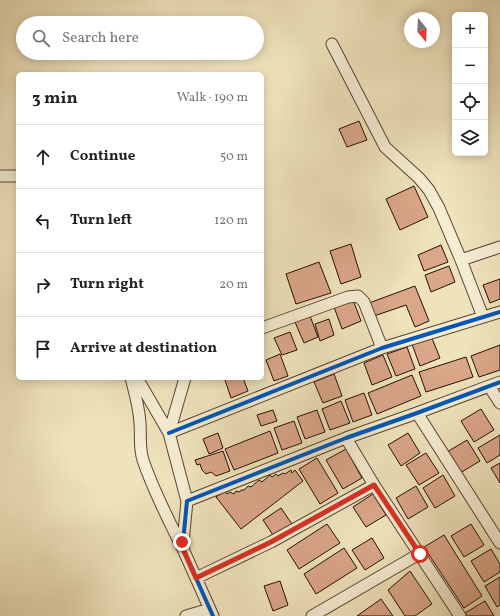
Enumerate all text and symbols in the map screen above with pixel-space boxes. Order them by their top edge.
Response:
north arrow [404,12,440,48]
map controls [452,12,488,156]
button: + [452,12,488,48]
search box [16,16,264,60]
icon: search [30,27,52,49]
text: Search here [62,28,139,49]
button: − [452,48,488,84]
button: locate [452,84,488,120]
text: 3 min [32,87,78,110]
text: Walk · 190 m [177,89,248,107]
button: layers [452,120,488,156]
icon: ahead [32,146,54,168]
text: Continue [70,146,135,167]
text: 50 m [220,148,248,166]
icon: left [32,210,54,232]
text: Turn left [70,210,132,231]
text: 120 m [214,212,248,230]
icon: right [32,274,54,296]
text: Turn right [70,274,144,295]
text: 20 m [219,276,248,294]
icon: arrive [32,338,54,360]
text: Arrive at destination [70,338,217,359]
route end [173,533,191,551]
route start [411,545,429,563]

